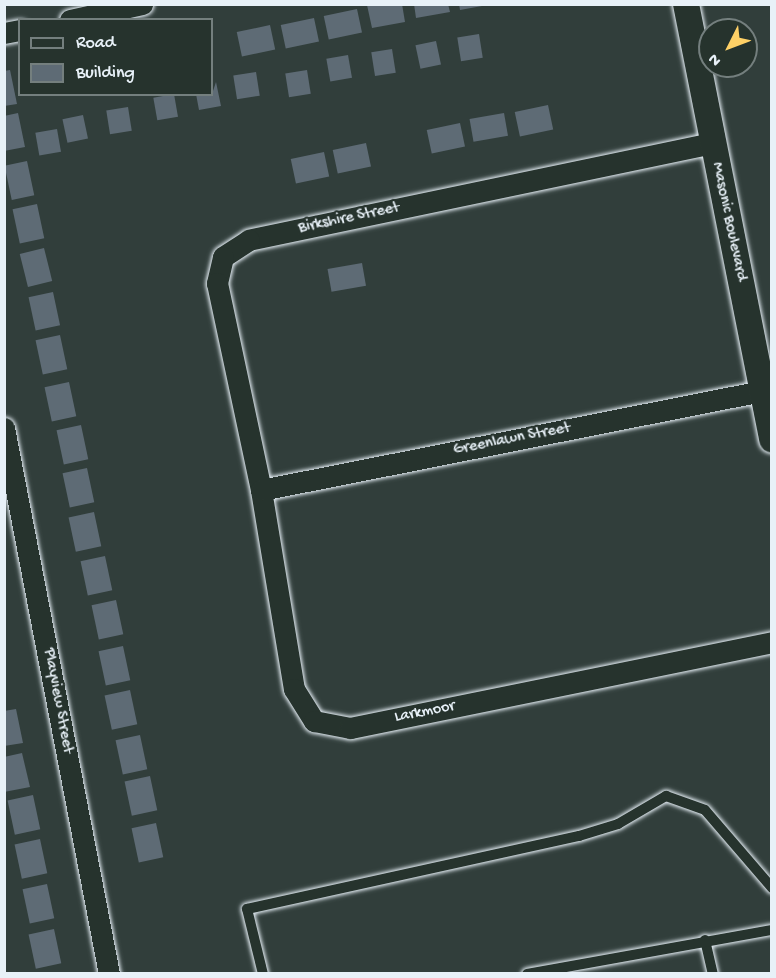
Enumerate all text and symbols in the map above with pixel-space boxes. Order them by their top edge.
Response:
legend [18,18,213,96]
north arrow [698,18,758,78]
text: Road [76,33,115,54]
text: N [705,49,726,69]
text: Building [76,63,135,84]
street label: Masonic Boulevard [706,161,750,283]
street label: Birkshire Street [297,199,401,239]
street label: Greenlawn Street [452,419,572,461]
street label: Playview Street [37,647,77,755]
street label: Larkmoor [393,698,457,728]

